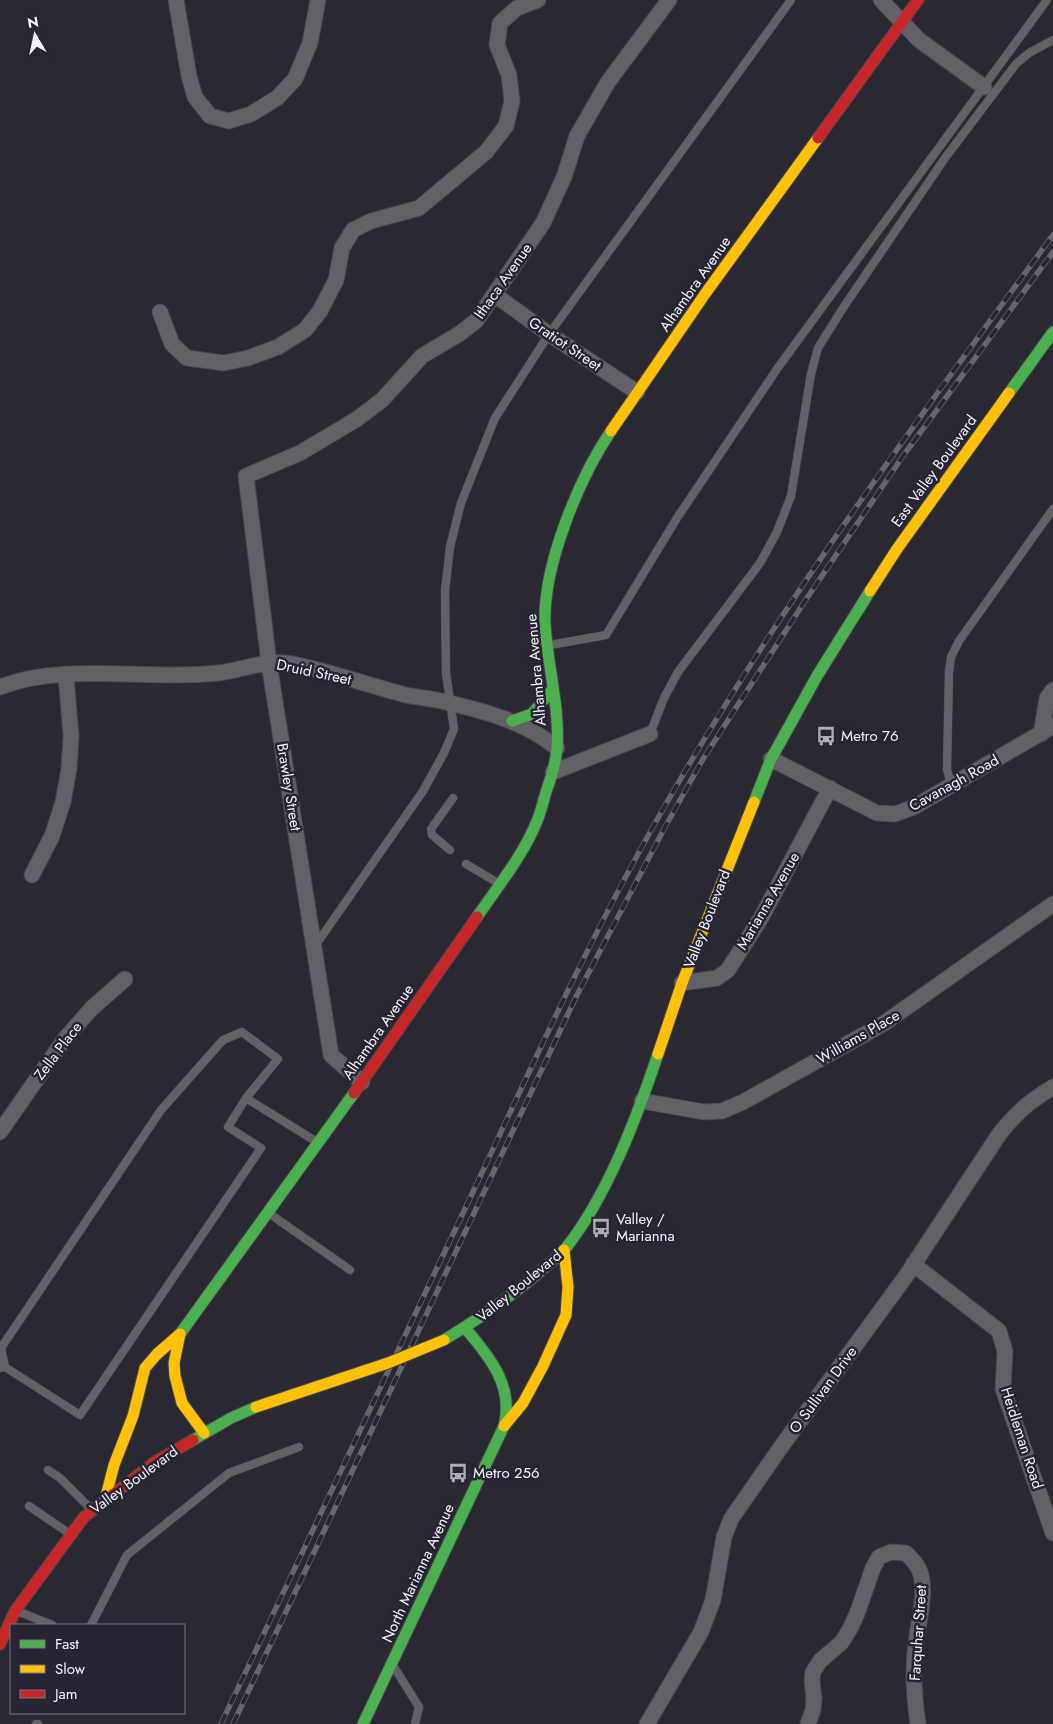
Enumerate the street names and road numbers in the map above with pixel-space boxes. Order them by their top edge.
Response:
street label: Alhambra Avenue [654,231,736,336]
street label: Ithaca Avenue [469,238,537,323]
street label: Gratiot Street [524,312,606,377]
street label: East Valley Boulevard [886,410,982,532]
street label: Alhambra Avenue [520,613,552,727]
street label: Druid Street [275,653,354,691]
street label: Brawley Street [271,741,307,833]
street label: Cavanagh Road [905,749,1003,817]
street label: Marianna Avenue [731,848,805,954]
street label: Valley Boulevard [678,867,736,971]
street label: Alhambra Avenue [337,979,419,1084]
street label: Williams Place [812,1004,904,1070]
street label: Zella Place [29,1017,87,1085]
street label: Valley Boulevard [472,1245,566,1327]
street label: O Sullivan Drive [784,1342,862,1438]
street label: Heidleman Road [995,1384,1049,1492]
street label: Valley Boulevard [85,1441,183,1519]
street label: North Marianna Avenue [376,1500,460,1646]
street label: Farquhar Street [904,1584,932,1682]

